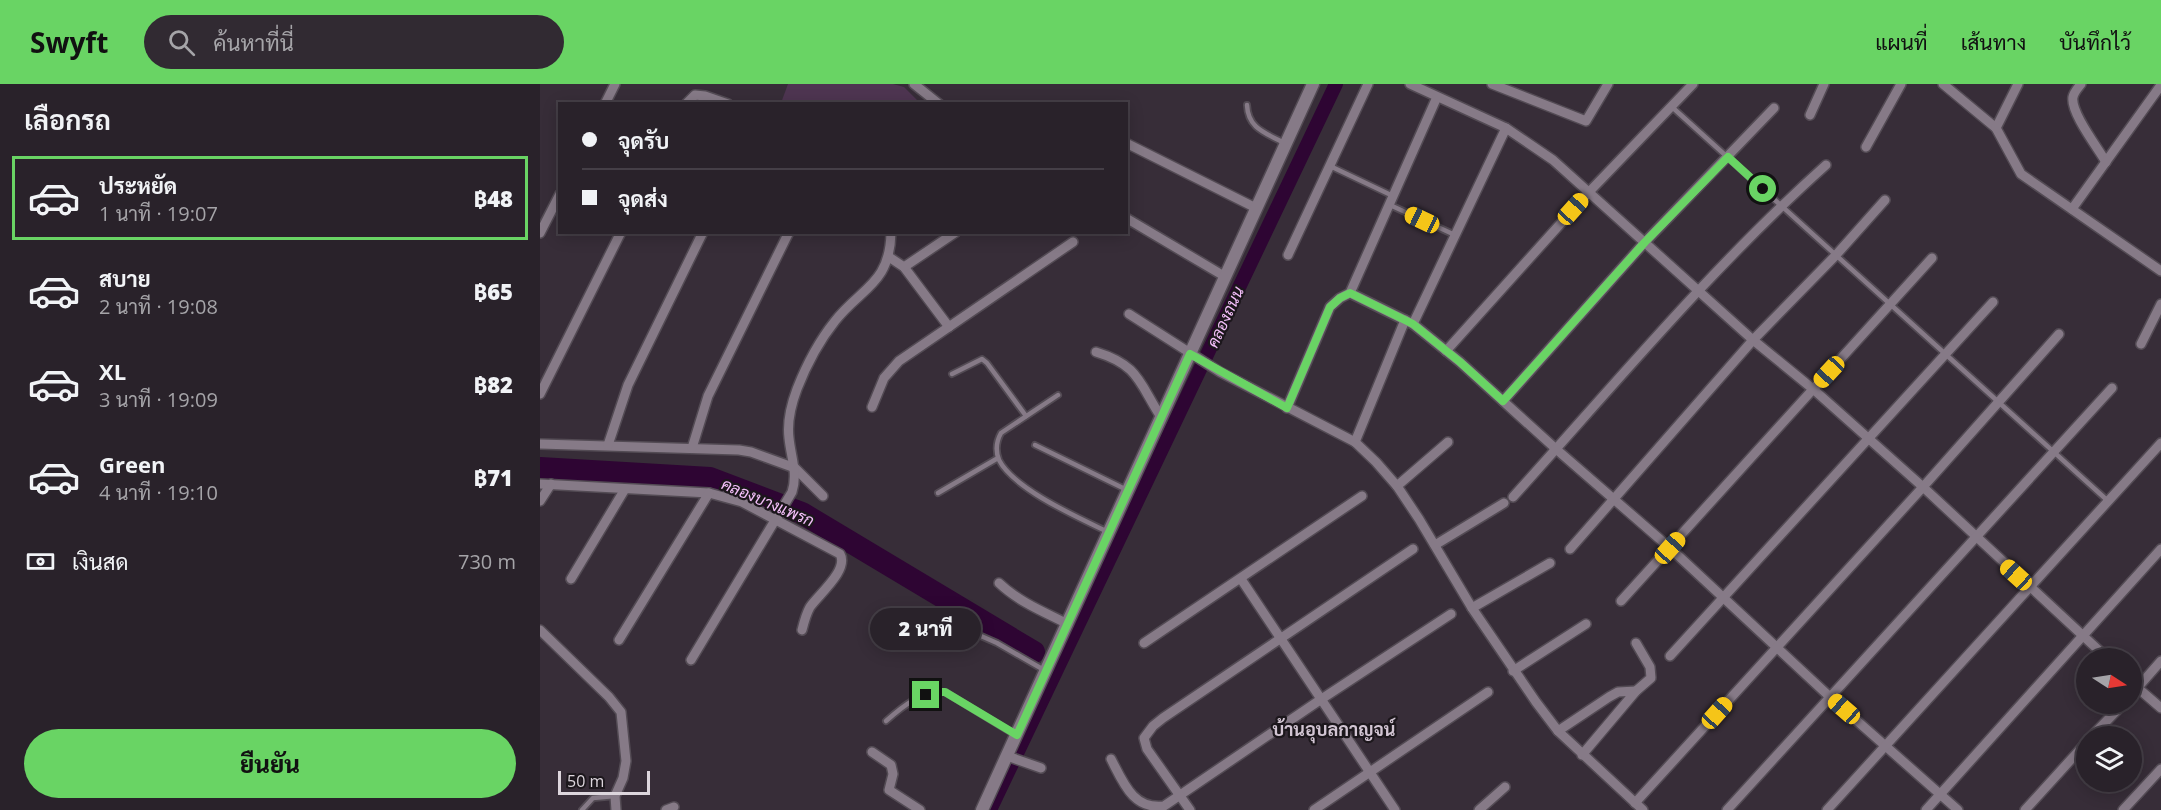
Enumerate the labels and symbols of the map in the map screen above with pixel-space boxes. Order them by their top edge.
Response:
route start [1749,175,1776,202]
car [1554,190,1592,228]
car [1402,204,1442,236]
water label: คลองถนน [1201,283,1249,351]
car [1810,353,1848,391]
water label: คลองบางแพรก [718,473,818,531]
car [1651,529,1689,567]
car [1997,556,2035,594]
callout: 2 นาที [870,608,982,650]
north arrow [2076,648,2142,714]
route end [912,681,939,708]
car [1825,690,1863,728]
car [1698,694,1736,732]
district label: บ้านอุบลกาญจน์ [1272,717,1396,744]
scale bar [558,768,650,796]

